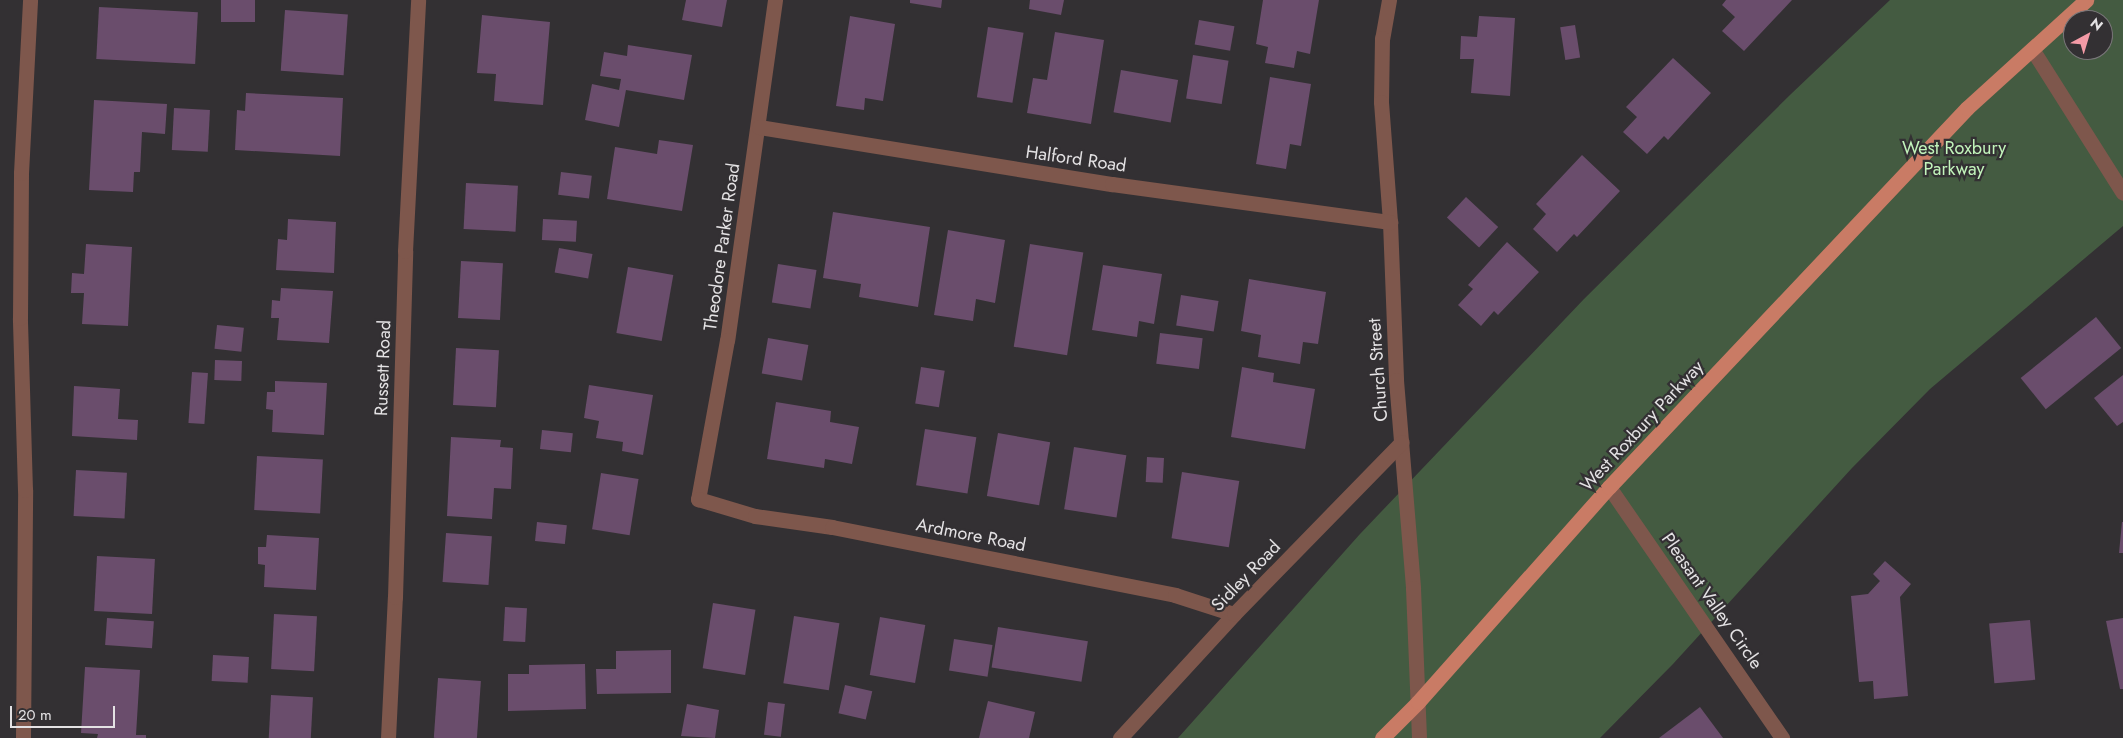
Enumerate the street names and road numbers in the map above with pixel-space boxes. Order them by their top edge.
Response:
street label: Halford Road [1024,141,1128,177]
street label: Theodore Parker Road [700,162,744,332]
street label: Church Street [1364,318,1392,422]
street label: Russett Road [371,320,395,416]
street label: West Roxbury Parkway [1576,356,1708,496]
street label: Ardmore Road [914,514,1028,556]
street label: Pleasant Valley Circle [1657,529,1767,673]
street label: Sidley Road [1207,536,1285,616]

